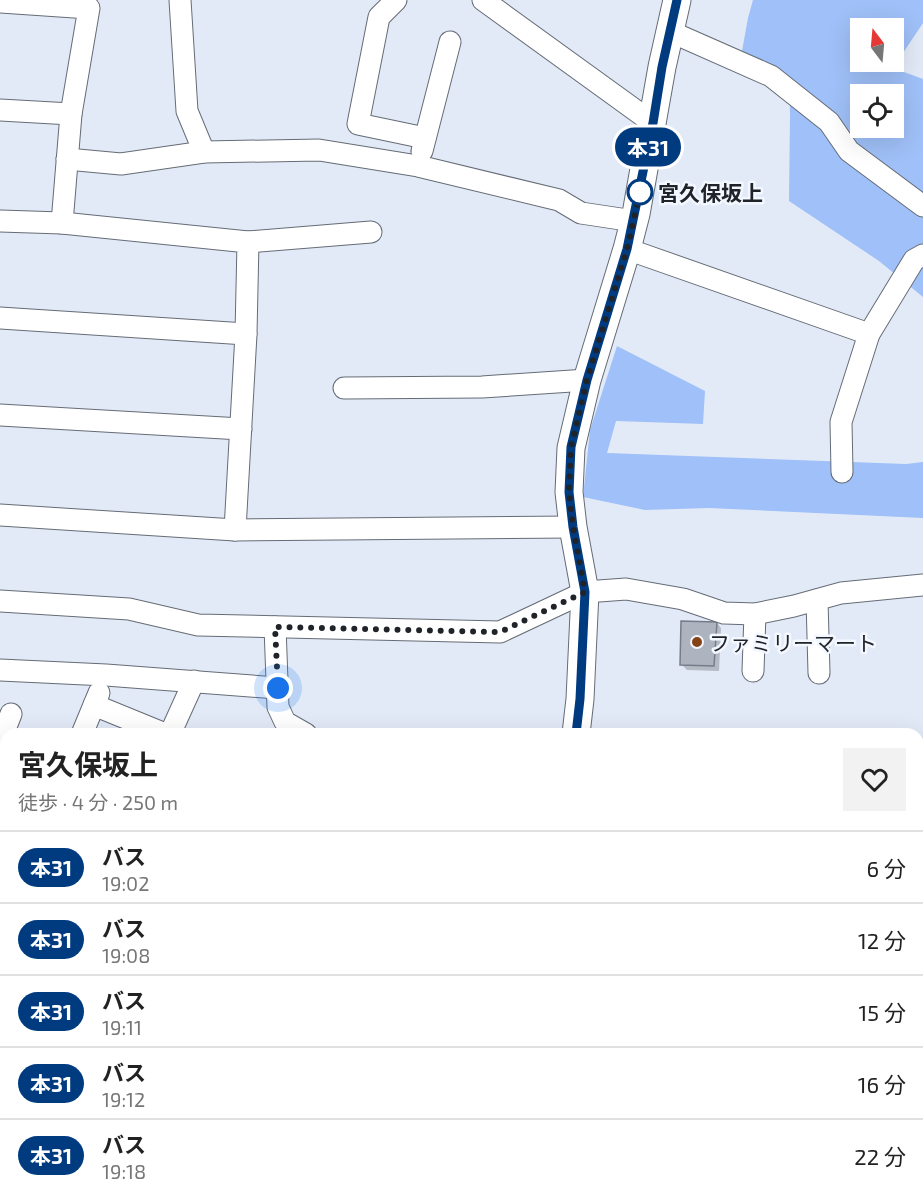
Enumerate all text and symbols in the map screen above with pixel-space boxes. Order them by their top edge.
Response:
north arrow [850,18,904,72]
map controls [850,18,904,138]
button: locate [850,84,904,138]
line badge: 本31 [614,128,682,166]
text: 本31 [627,135,669,160]
marker: 宮久保坂上 [627,179,653,205]
place label: 宮久保坂上 [658,180,763,205]
place label: ファミリーマート [709,630,877,655]
marker: ファミリーマート [690,635,704,649]
your location [263,673,293,703]
text: 宮久保坂上 [18,747,158,781]
button: heart [843,748,906,811]
text: 徒歩 · 4 分 · 250 m [18,790,178,814]
text: バス [102,843,146,869]
text: 本31 [30,855,72,880]
text: 6 分 [867,855,906,881]
text: 19:02 [102,871,149,895]
text: バス [102,915,146,941]
text: 本31 [30,927,72,952]
text: 12 分 [858,927,906,953]
text: 19:08 [102,943,150,967]
text: バス [102,987,146,1013]
text: 本31 [30,999,72,1024]
text: 15 分 [859,999,906,1025]
text: 19:11 [102,1015,142,1039]
text: バス [102,1059,146,1085]
text: 本31 [30,1071,72,1096]
text: 16 分 [858,1071,906,1097]
text: 19:12 [102,1087,145,1111]
text: バス [102,1131,146,1157]
text: 本31 [30,1143,72,1168]
text: 22 分 [854,1143,906,1169]
text: 19:18 [102,1159,146,1183]

